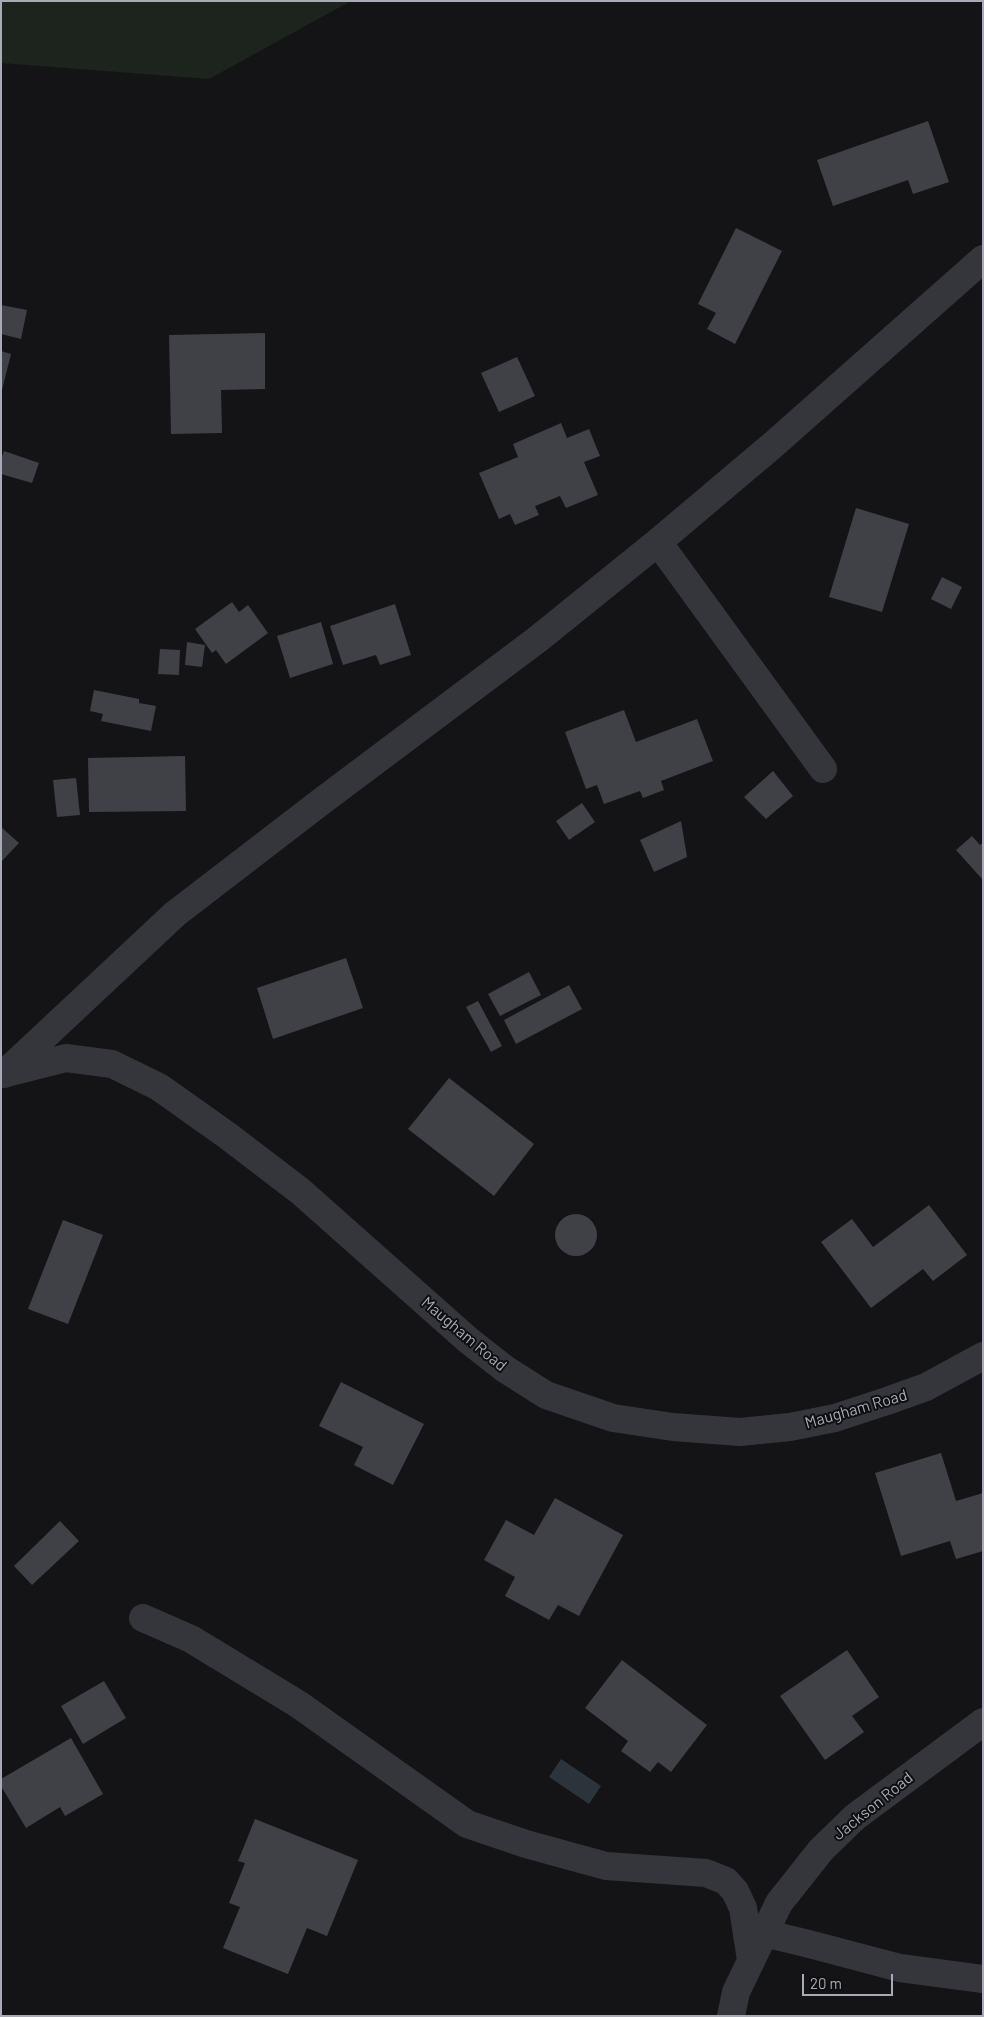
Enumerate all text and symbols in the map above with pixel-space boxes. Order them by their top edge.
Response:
street label: Maugham Road [417,1293,511,1375]
street label: Maugham Road [803,1385,909,1433]
street label: Jackson Road [829,1768,917,1844]
scale bar [804,1964,895,1996]
text: 20 m [810,1974,842,1992]

